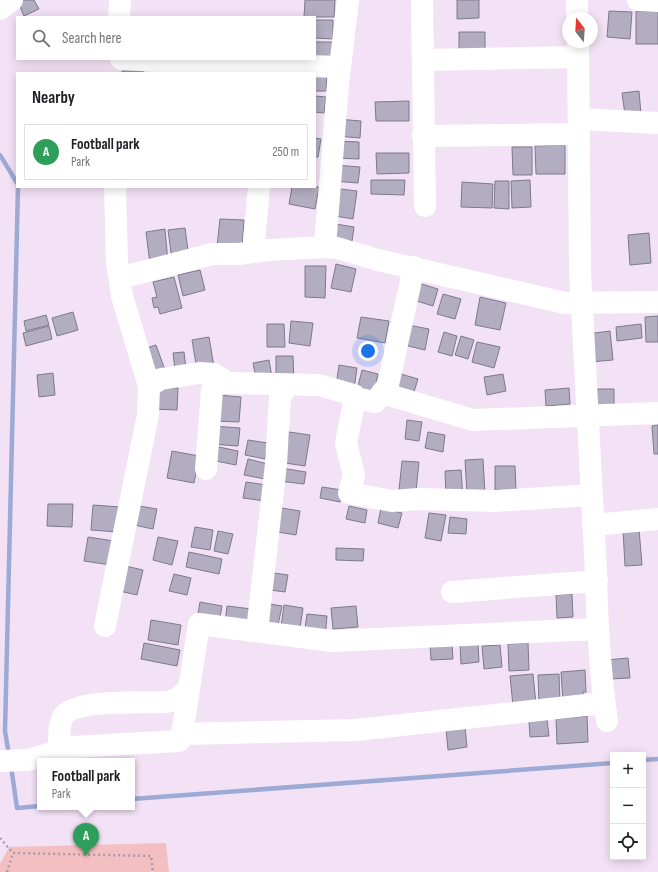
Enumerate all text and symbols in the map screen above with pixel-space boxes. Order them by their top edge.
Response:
north arrow [562,12,598,48]
search box [16,16,316,60]
icon: search [30,27,52,49]
text: Search here [62,29,122,48]
text: Nearby [32,88,75,108]
text: Football park [71,135,140,154]
text: A [43,144,49,160]
text: 250 m [272,144,299,160]
text: Park [71,154,90,170]
your location [358,341,378,361]
map controls [610,752,646,860]
button: + [610,752,646,788]
popup [37,758,135,810]
text: Football park [52,767,120,786]
text: Park [52,786,71,802]
button: − [610,788,646,824]
pin: A [73,823,99,856]
button: locate [610,824,646,860]

